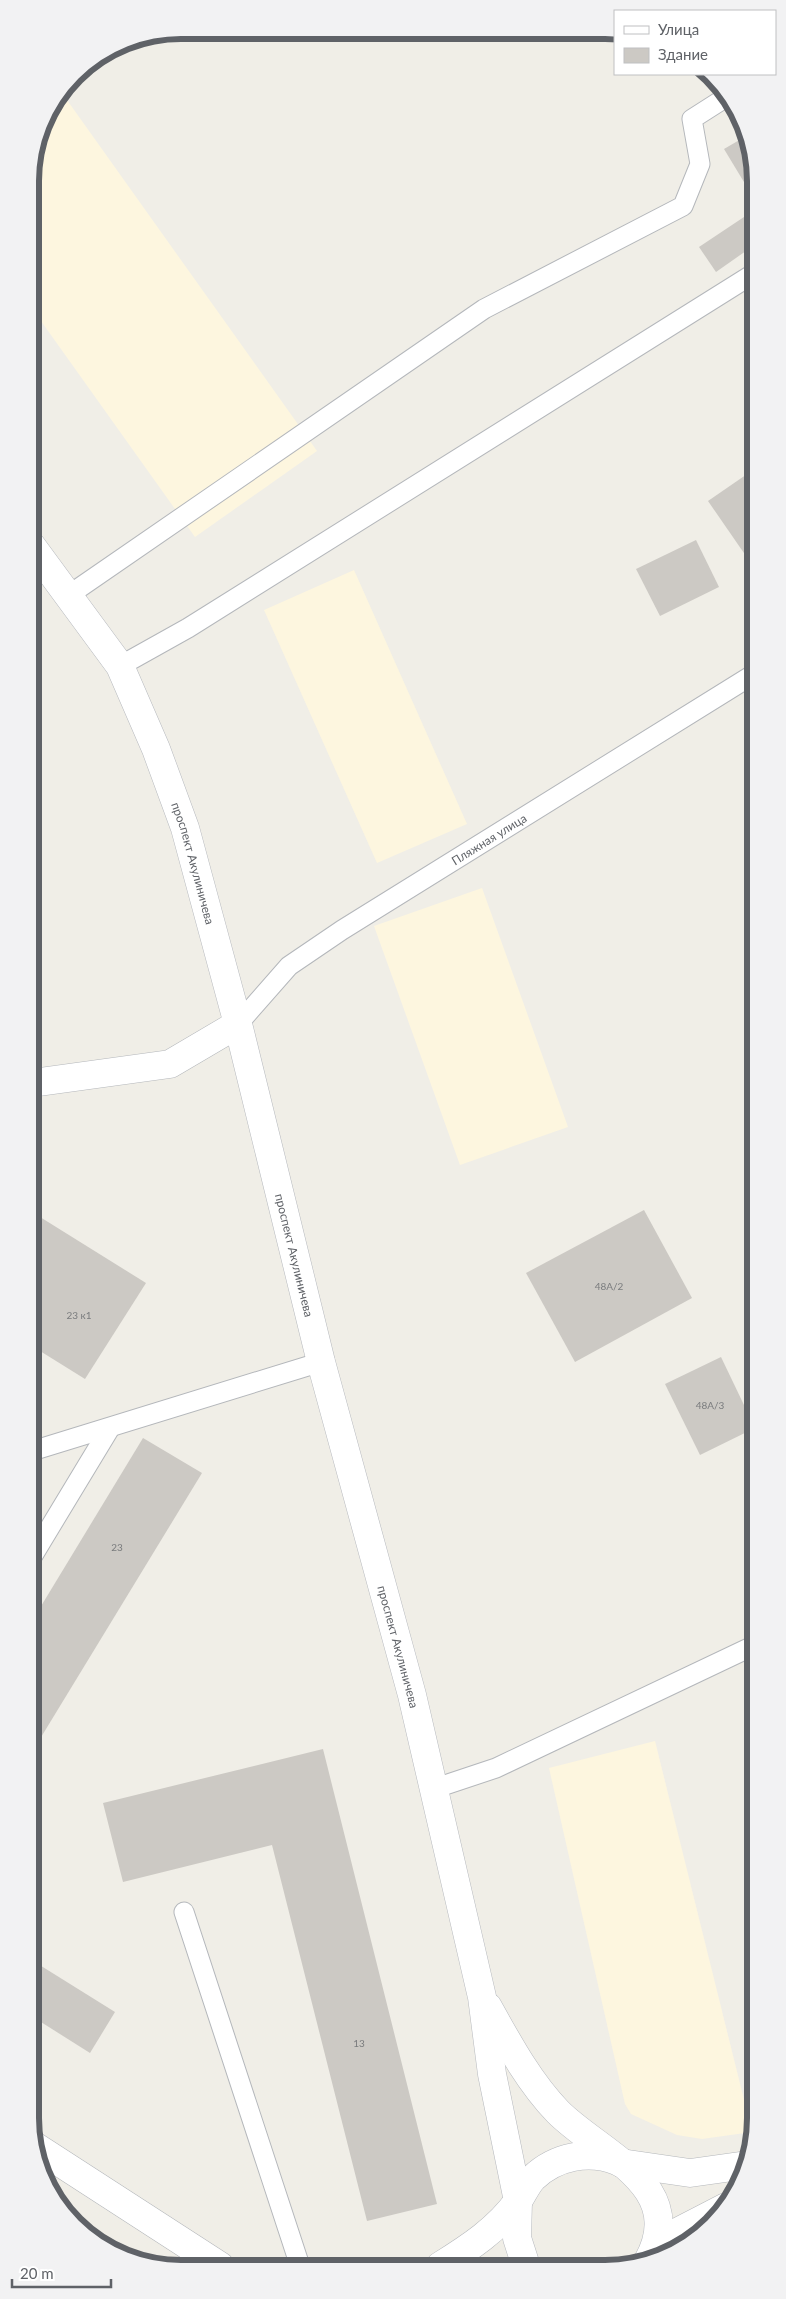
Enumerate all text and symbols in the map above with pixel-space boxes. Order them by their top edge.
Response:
legend [614,10,776,75]
text: Улица [658,20,699,38]
text: Здание [658,45,708,63]
street label: проспект Акулиничева [169,800,218,926]
street label: Пляжная улица [448,810,529,868]
street label: проспект Акулиничева [272,1192,317,1319]
house number: 48А/2 [595,1280,624,1292]
house number: 23 к1 [66,1309,92,1321]
house number: 48А/3 [696,1399,725,1411]
house number: 23 [111,1541,123,1553]
street label: проспект Акулиничева [375,1584,422,1710]
house number: 13 [353,2037,365,2049]
scale bar [12,2256,111,2288]
text: 20 m [20,2264,54,2282]

